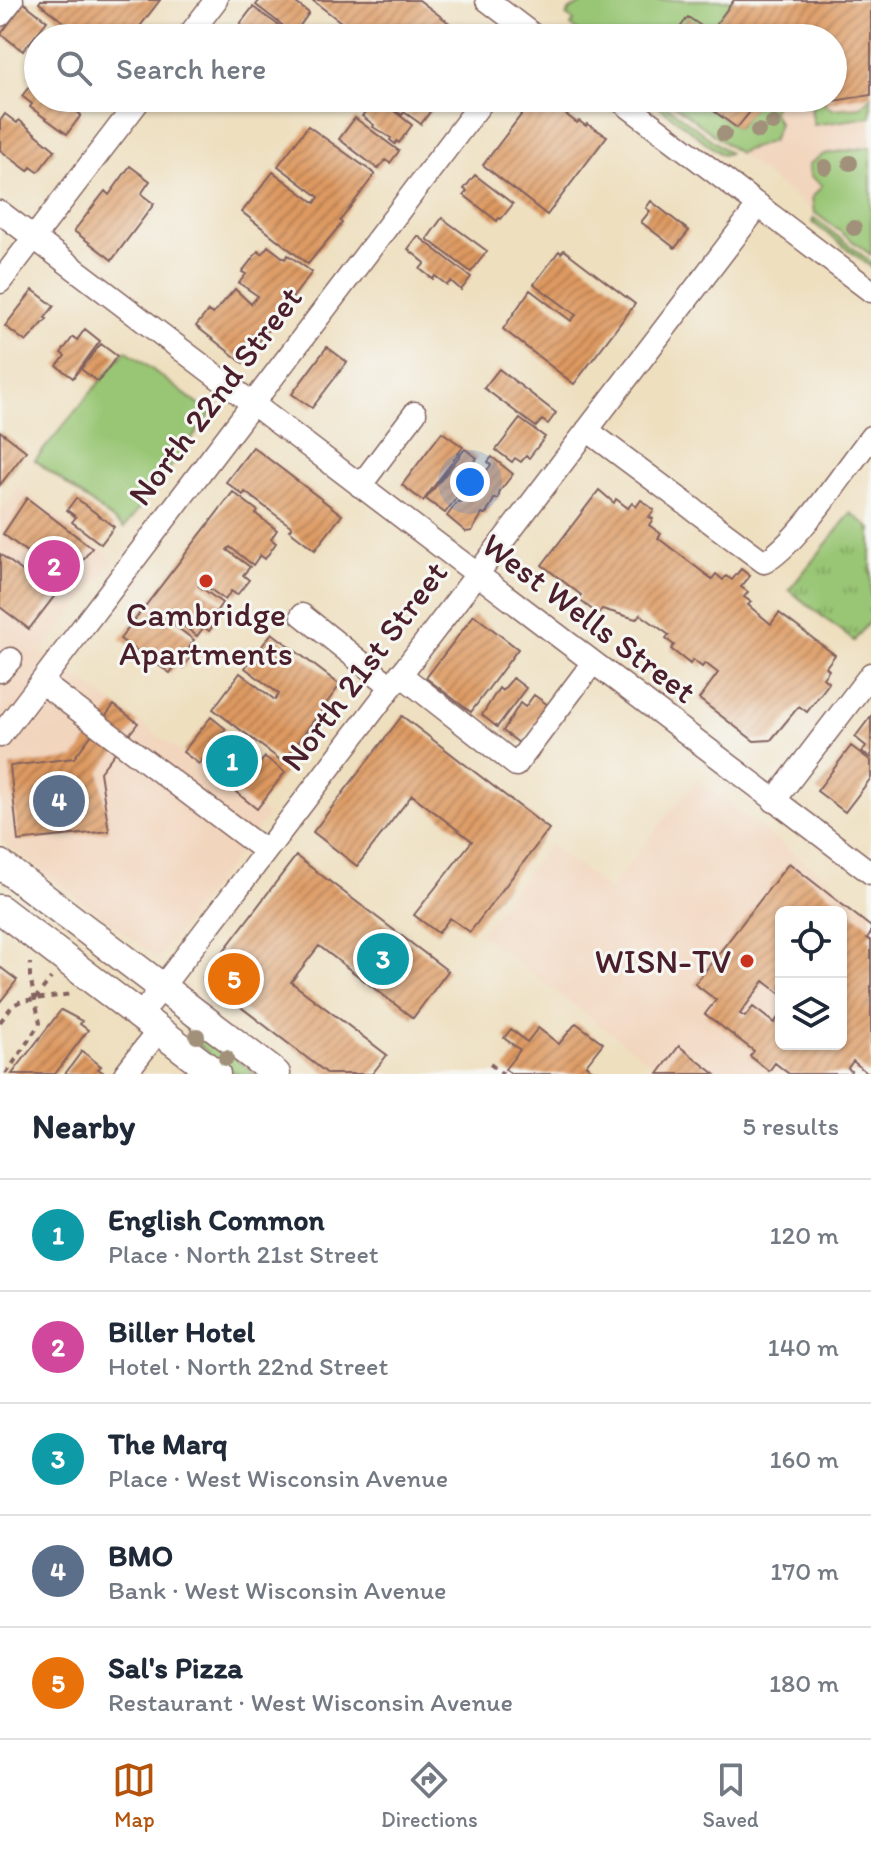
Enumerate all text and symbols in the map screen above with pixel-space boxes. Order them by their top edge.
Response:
search box [24,24,847,112]
icon: search [52,46,96,90]
text: Search here [116,50,266,87]
street label: North 22nd Street [119,278,311,514]
your location [450,462,490,502]
street label: West Wells Street [474,524,704,712]
pin: 2 [28,536,80,596]
street label: North 21st Street [272,553,456,779]
marker: Cambridge Apartments [197,572,215,590]
place label: Cambridge Apartments [119,594,293,674]
pin: 1 [206,731,258,791]
pin: 4 [33,771,85,831]
map controls [775,906,847,1050]
button: locate [775,906,847,978]
pin: 3 [357,929,409,989]
place label: WISN-TV [594,941,731,982]
pin: 5 [208,949,260,1009]
marker: WISN-TV [738,952,756,970]
button: layers [775,978,847,1050]
text: Nearby [32,1106,135,1147]
text: 5 results [742,1110,839,1142]
text: English Common [108,1201,324,1238]
text: 1 [52,1219,64,1251]
text: 120 m [770,1219,839,1251]
text: Place · North 21st Street [108,1238,379,1270]
text: Biller Hotel [108,1313,255,1350]
text: 2 [51,1331,65,1363]
text: 140 m [768,1331,839,1363]
text: Hotel · North 22nd Street [108,1350,388,1382]
text: The Marq [108,1425,228,1462]
text: 3 [51,1443,65,1475]
text: 160 m [769,1443,839,1475]
text: Place · West Wisconsin Avenue [108,1462,448,1494]
text: BMO [108,1537,173,1574]
text: 4 [50,1555,66,1587]
text: 170 m [770,1555,839,1587]
text: Bank · West Wisconsin Avenue [108,1574,447,1606]
text: Sal's Pizza [108,1649,243,1686]
text: 5 [51,1667,65,1699]
text: 180 m [769,1667,839,1699]
text: Restaurant · West Wisconsin Avenue [108,1686,513,1718]
tab: Map [112,1758,156,1833]
tab: Directions [381,1758,478,1833]
tab: Saved [702,1758,759,1833]

